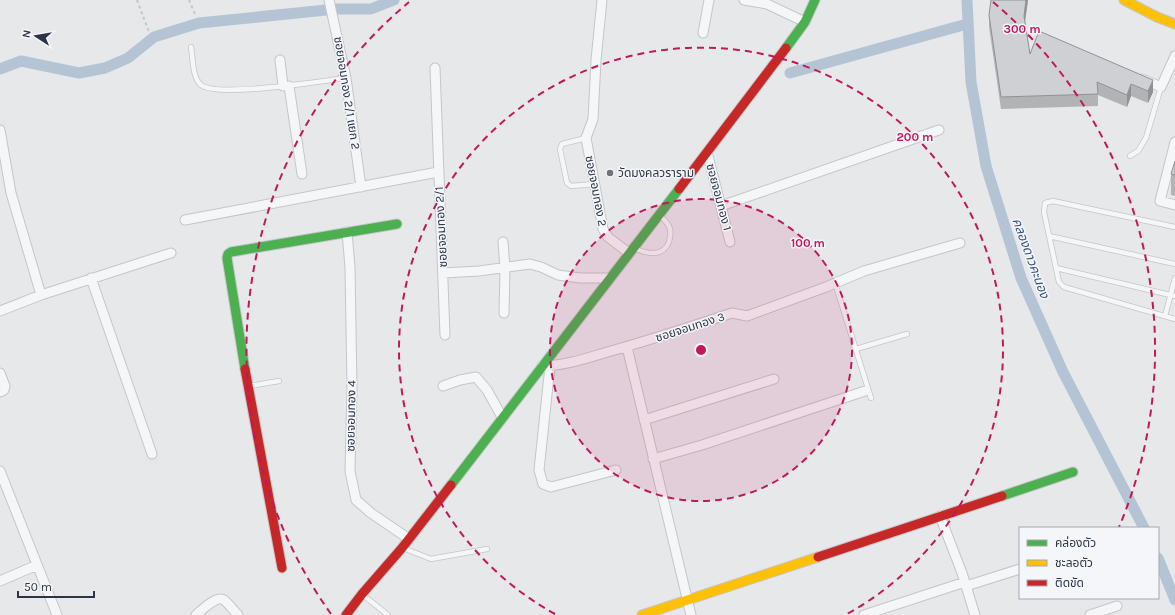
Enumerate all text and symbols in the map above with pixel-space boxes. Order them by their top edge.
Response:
north arrow [16,16,56,56]
text: 300 m [1003,22,1041,36]
text: N [20,29,34,39]
street label: ซอยจอมทอง 2/1 แยก 2 [331,35,363,151]
text: 200 m [897,130,933,144]
street label: ซอยจอมทอง 2 [582,154,610,228]
street label: ซอยจอมทอง 1 [703,162,735,232]
place label: วัดมงคลวราราม [618,166,694,180]
marker: วัดมงคลวราราม [605,168,615,178]
street label: ซอยจอมทอง 2/1 [432,186,450,268]
water label: คลองดาวคะนอง [1010,216,1053,301]
text: 100 m [791,236,825,250]
street label: ซอยจอมทอง 3 [654,309,726,345]
centre of rings [694,343,708,357]
street label: ซอยจอมทอง 4 [343,380,359,452]
legend [1019,527,1159,599]
text: คล่องตัว [1055,536,1096,550]
text: ชะลอตัว [1055,556,1093,570]
scale bar [18,573,94,599]
text: ติดขัด [1055,576,1084,590]
text: 50 m [24,580,52,594]

